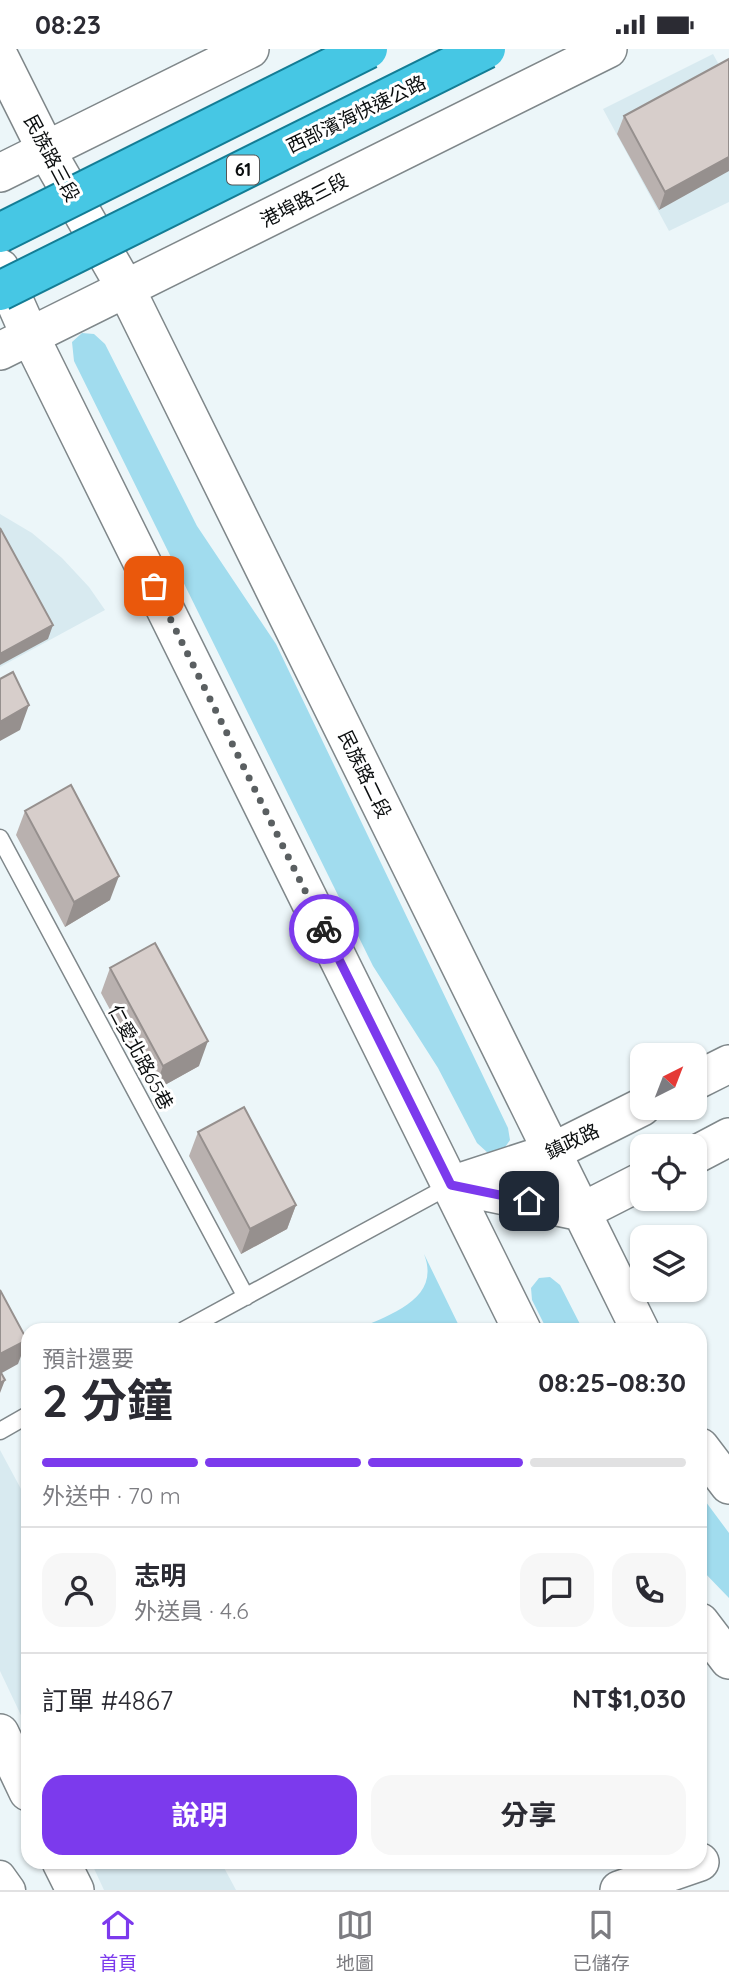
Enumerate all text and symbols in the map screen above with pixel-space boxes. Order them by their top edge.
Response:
text: 08:23 [35,8,101,41]
street label: 西部濱海快速公路 [282,70,430,158]
street label: 民族路三段 [19,110,85,206]
road number: 61 [227,155,259,185]
street label: 港埠路三段 [256,168,352,232]
pin [124,556,184,616]
icon: bag [135,567,173,605]
street label: 民族路二段 [333,726,397,822]
courier [289,894,359,964]
icon: bike [305,910,343,948]
street label: 仁愛北路65巷 [103,1000,179,1114]
north arrow [630,1043,707,1120]
map controls [630,1043,707,1302]
street label: 鎮政路 [541,1118,603,1164]
button: locate [630,1134,707,1211]
pin [499,1171,559,1231]
icon: home [510,1182,548,1220]
button: layers [630,1225,707,1302]
text: 預計還要 [42,1344,134,1373]
text: 08:25–08:30 [538,1366,686,1399]
text: 2 分鐘 [42,1371,173,1429]
text: 外送中 · 70 m [42,1481,181,1510]
button: person [42,1553,116,1627]
button: chat [520,1553,594,1627]
button: phone [612,1553,686,1627]
text: 志明 [134,1559,186,1592]
text: 外送員 · 4.6 [134,1596,249,1625]
text: NT$1,030 [572,1682,686,1715]
text: 訂單 #4867 [42,1684,173,1717]
button: 說明 [42,1775,357,1855]
button: 分享 [371,1775,686,1855]
tab: 首頁 [99,1906,137,1975]
tab: 地圖 [336,1906,374,1975]
tab: 已儲存 [573,1906,630,1975]

